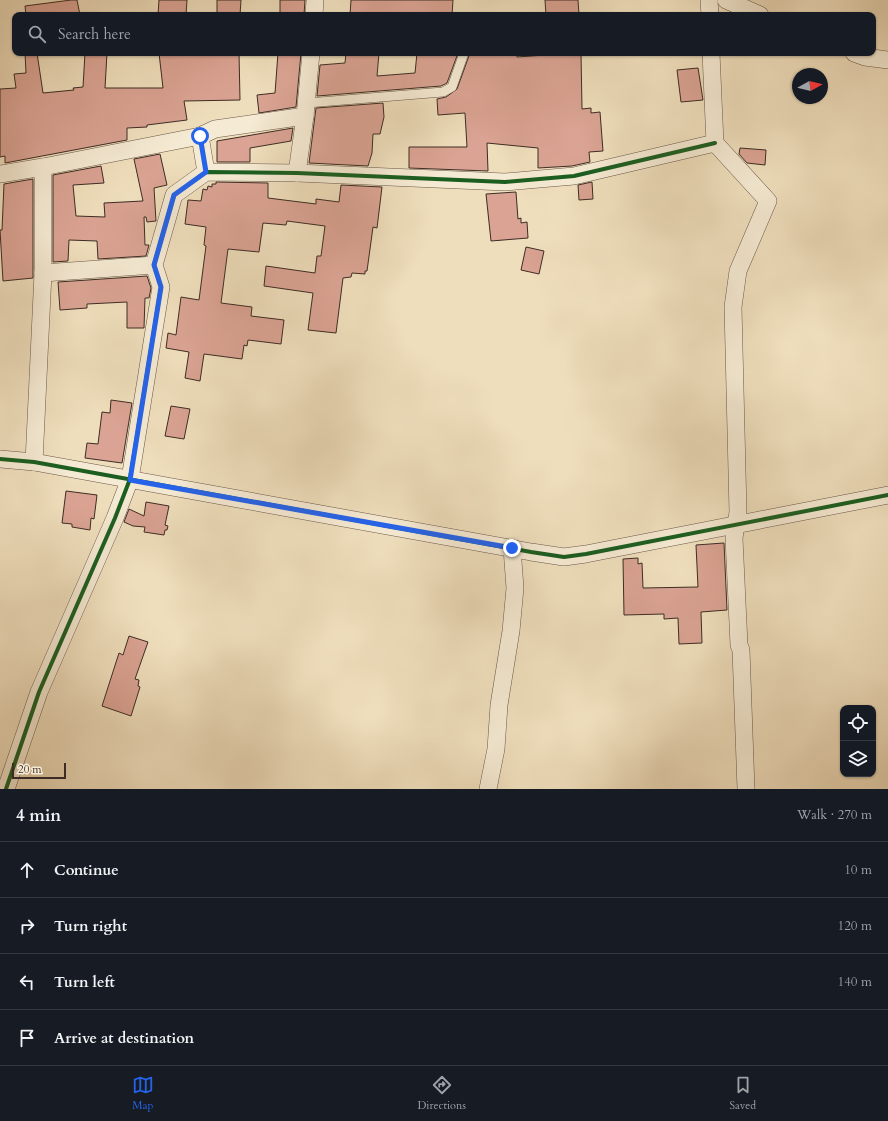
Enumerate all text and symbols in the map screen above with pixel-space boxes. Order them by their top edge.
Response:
search box [12,12,876,56]
icon: search [26,23,48,45]
text: Search here [58,24,131,44]
north arrow [792,68,828,104]
route start [191,127,209,145]
route end [503,539,521,557]
map controls [840,705,876,777]
button: locate [840,705,876,741]
button: layers [840,741,876,777]
scale bar [12,761,66,780]
text: 20 m [18,762,42,777]
text: 4 min [16,804,61,827]
text: Walk · 270 m [797,806,872,824]
icon: ahead [16,859,38,881]
text: Continue [54,860,119,880]
text: 10 m [844,861,872,879]
icon: right [16,915,38,937]
text: Turn right [54,916,127,936]
text: 120 m [838,917,872,935]
icon: left [16,971,38,993]
text: Turn left [54,972,115,992]
text: 140 m [838,973,872,991]
icon: arrive [16,1027,38,1049]
text: Arrive at destination [54,1028,194,1048]
tab: Map [132,1074,154,1113]
tab: Directions [417,1074,466,1113]
tab: Saved [730,1074,756,1113]

